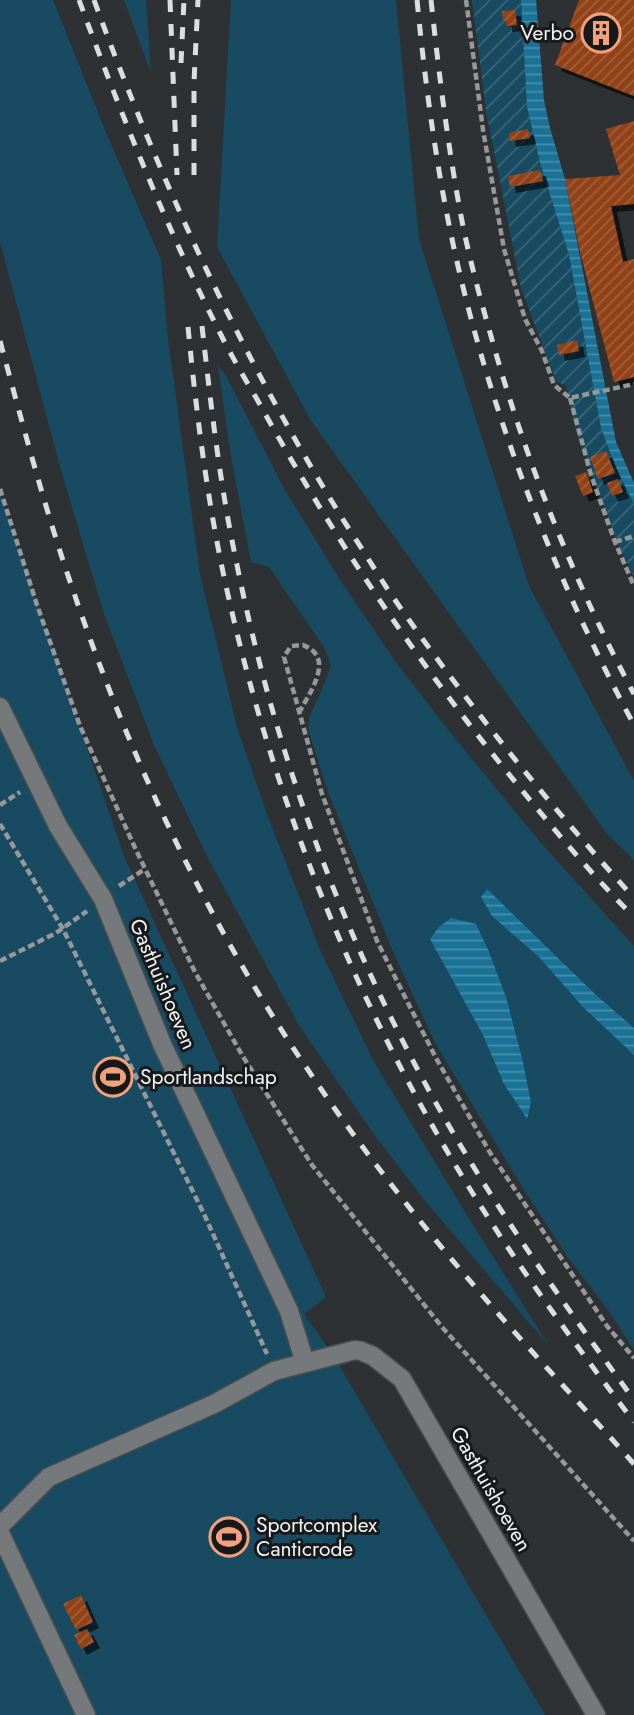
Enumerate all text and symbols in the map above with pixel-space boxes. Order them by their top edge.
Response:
building icon: Verbo [580,12,622,54]
place label: Verbo [520,18,574,48]
street label: Gasthuishoeven [122,914,204,1054]
sports icon: Sportlandschap [92,1056,134,1098]
place label: Sportlandschap [140,1062,277,1092]
street label: Gasthuishoeven [443,1421,539,1557]
place label: Sportcomplex Canticrode [256,1510,377,1564]
sports icon: Sportcomplex Canticrode [208,1516,250,1558]

